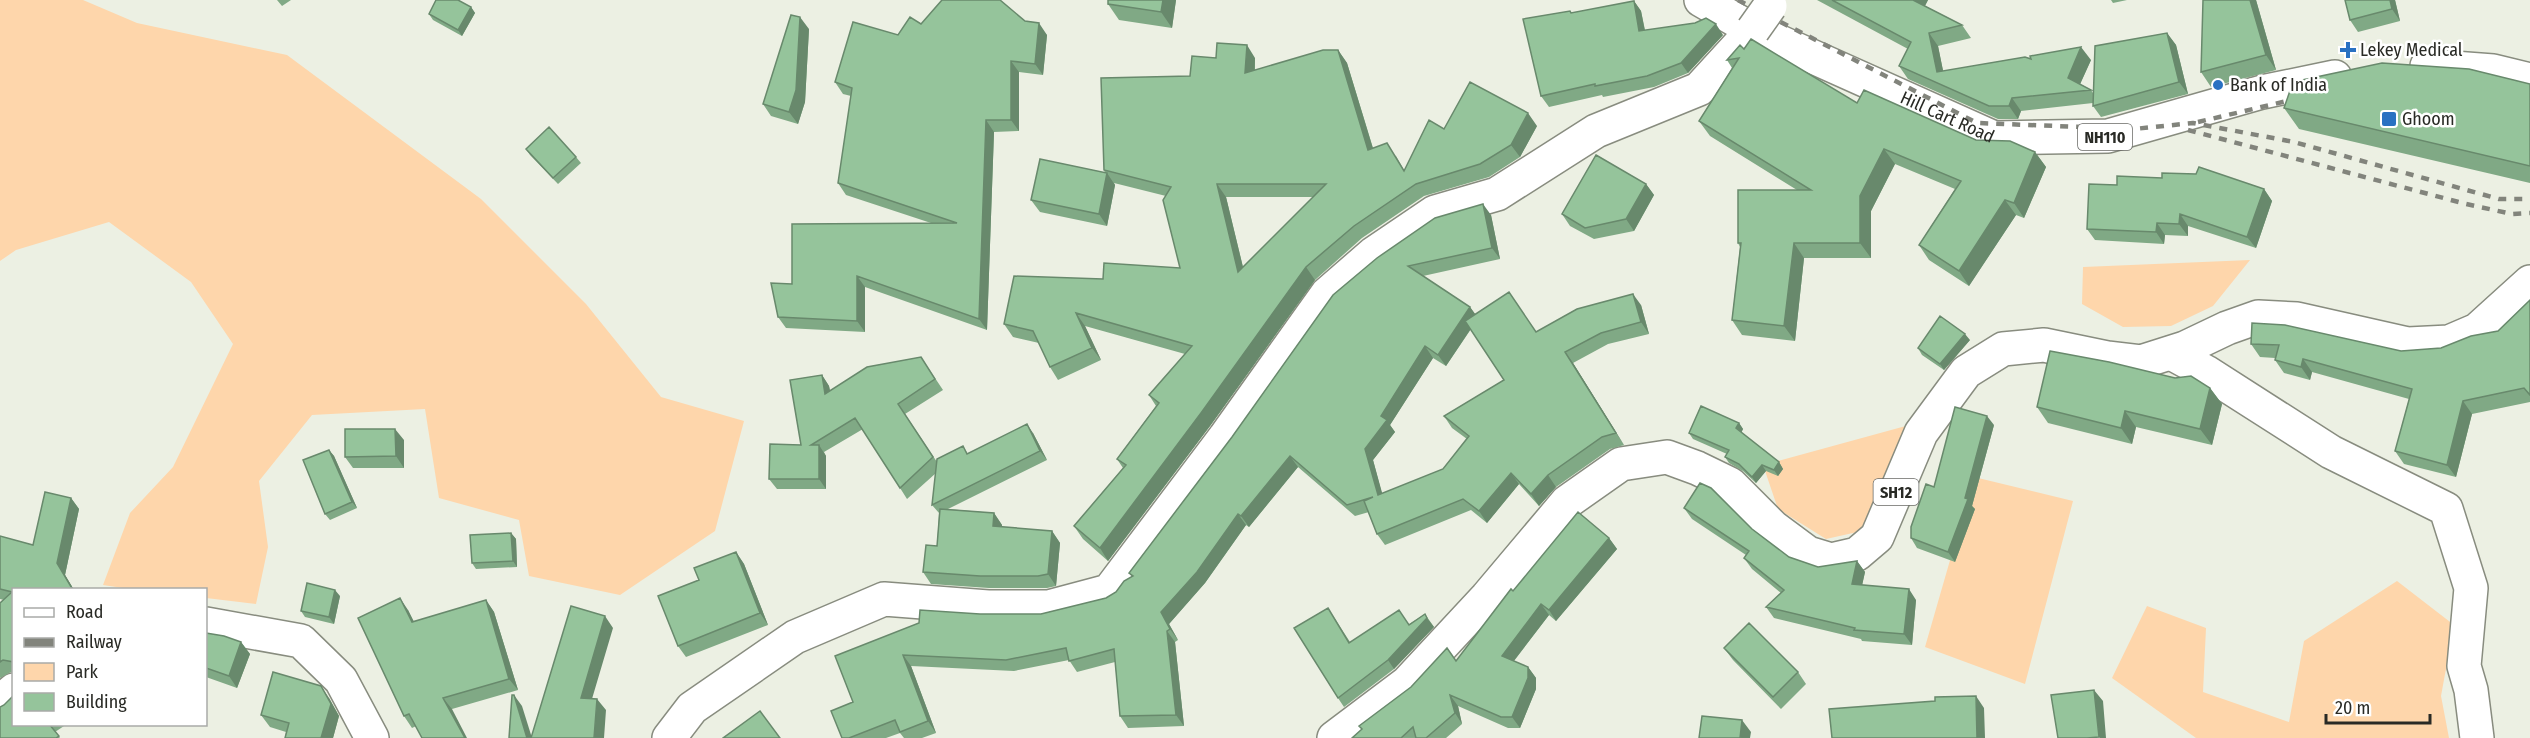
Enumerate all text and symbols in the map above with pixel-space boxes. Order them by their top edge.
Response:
place label: Lekey Medical [2360,39,2463,61]
marker: Lekey Medical [2341,43,2355,57]
place label: Bank of India [2230,74,2327,96]
marker: Bank of India [2211,78,2225,92]
street label: Hill Cart Road [1897,86,1998,148]
place label: Ghoom [2402,108,2455,130]
marker: Ghoom [2380,110,2398,128]
road number: NH110 [2078,124,2132,150]
road number: SH12 [1874,479,1918,505]
legend [12,588,207,726]
text: Road [66,601,103,623]
text: Railway [66,631,122,653]
text: Park [66,661,99,683]
scale bar [2326,687,2430,725]
text: Building [66,691,127,713]
text: 20 m [2335,697,2370,719]

